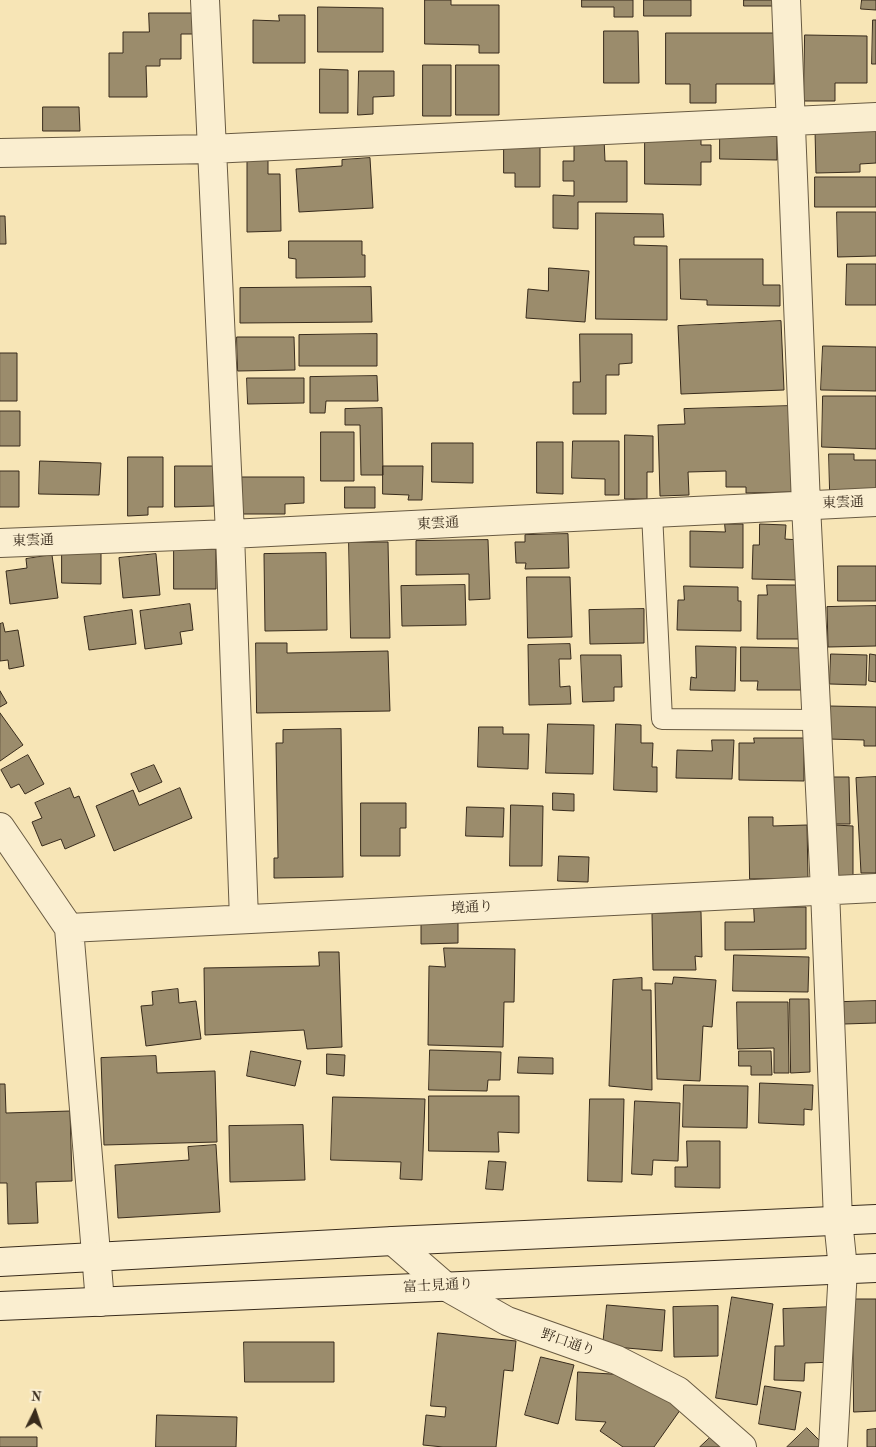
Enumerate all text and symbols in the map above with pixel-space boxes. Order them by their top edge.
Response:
street label: 東雲通 [822,494,864,512]
street label: 東雲通 [417,515,459,533]
street label: 東雲通 [12,532,54,550]
street label: 境通り [451,899,493,917]
street label: 富士見通り [403,1276,473,1296]
street label: 野口通り [539,1326,597,1360]
north arrow [10,1387,60,1437]
text: N [30,1390,42,1404]

